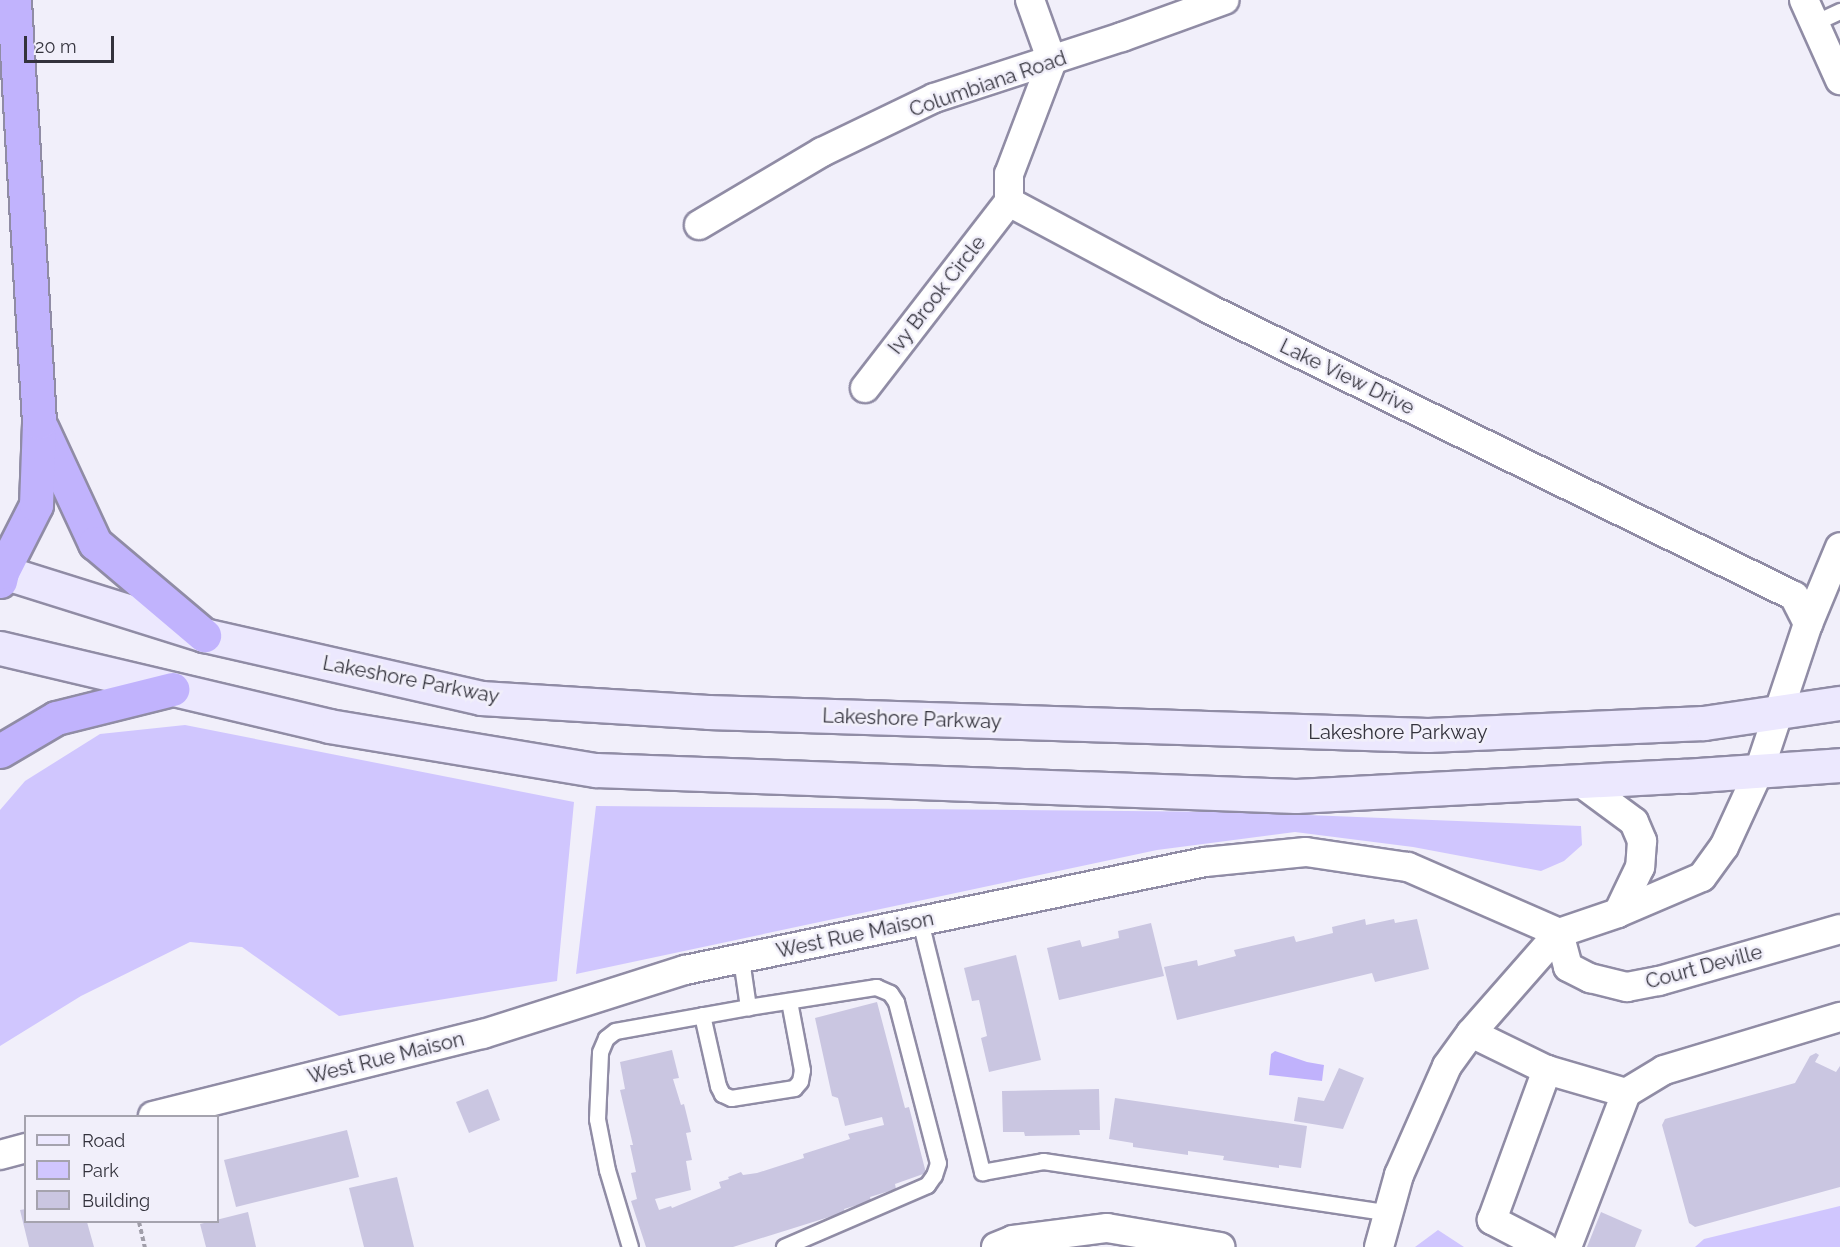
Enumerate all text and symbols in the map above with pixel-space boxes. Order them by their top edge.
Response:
scale bar [27,24,117,62]
text: 20 m [35,36,77,57]
street label: Columbiana Road [906,46,1070,122]
street label: Ivy Brook Circle [883,231,991,359]
street label: Lake View Drive [1275,334,1419,420]
street label: Lakeshore Parkway [321,651,501,709]
street label: Lakeshore Parkway [822,704,1002,734]
street label: Lakeshore Parkway [1308,720,1488,744]
street label: West Rue Maison [774,907,936,963]
street label: Court Deville [1643,940,1765,994]
street label: West Rue Maison [305,1027,467,1089]
legend [24,1115,219,1223]
text: Road [82,1130,125,1151]
text: Park [82,1160,119,1181]
text: Building [82,1190,150,1211]

